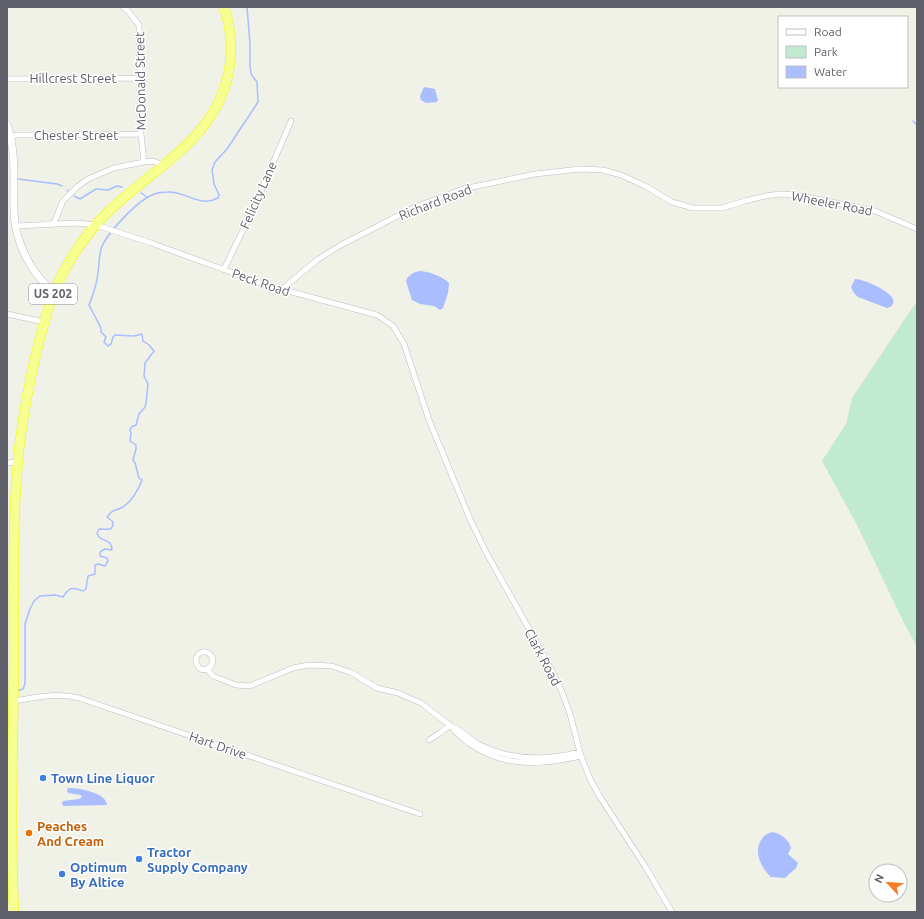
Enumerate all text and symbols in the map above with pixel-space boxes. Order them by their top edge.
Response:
legend [778,16,908,88]
text: Road [814,25,842,38]
street label: McDonald Street [132,32,148,130]
text: Park [814,45,838,58]
text: Water [814,65,847,78]
street label: Hillcrest Street [29,71,117,85]
street label: Chester Street [34,128,118,142]
street label: Felicity Lane [237,159,279,231]
street label: Richard Road [397,182,473,222]
street label: Wheeler Road [790,188,874,218]
street label: Peck Road [230,266,292,298]
road number: US 202 [29,284,77,304]
street label: Clark Road [522,626,564,688]
street label: Hart Drive [188,729,248,761]
place label: Town Line Liquor [51,771,155,785]
marker: Town Line Liquor [38,773,48,783]
place label: Peaches And Cream [37,819,104,848]
marker: Peaches And Cream [24,828,34,838]
place label: Tractor Supply Company [147,845,248,874]
marker: Tractor Supply Company [134,854,144,864]
place label: Optimum By Altice [70,860,127,889]
north arrow [868,863,908,903]
marker: Optimum By Altice [57,869,67,879]
text: N [872,872,886,885]

